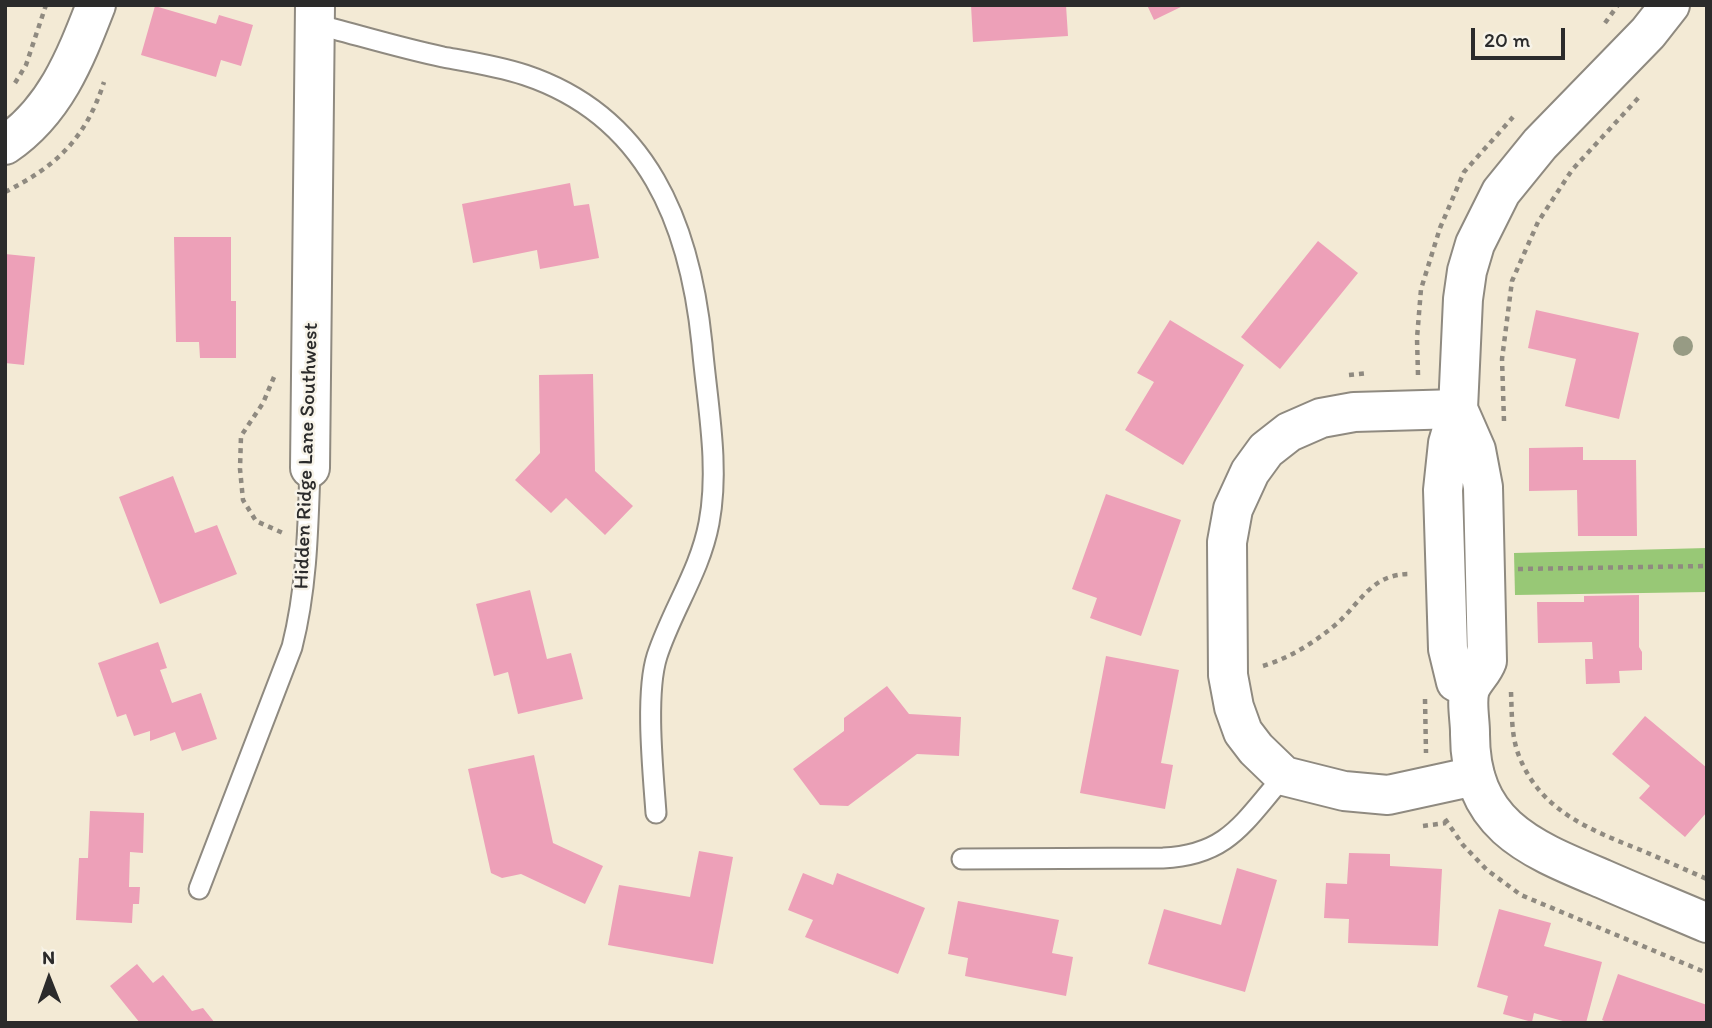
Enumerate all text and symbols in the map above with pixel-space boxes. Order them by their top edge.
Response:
scale bar [1474,14,1568,58]
text: 20 m [1484,27,1530,52]
street label: Hidden Ridge Lane Southwest [290,322,324,590]
north arrow [14,944,84,1014]
text: N [42,946,55,969]

